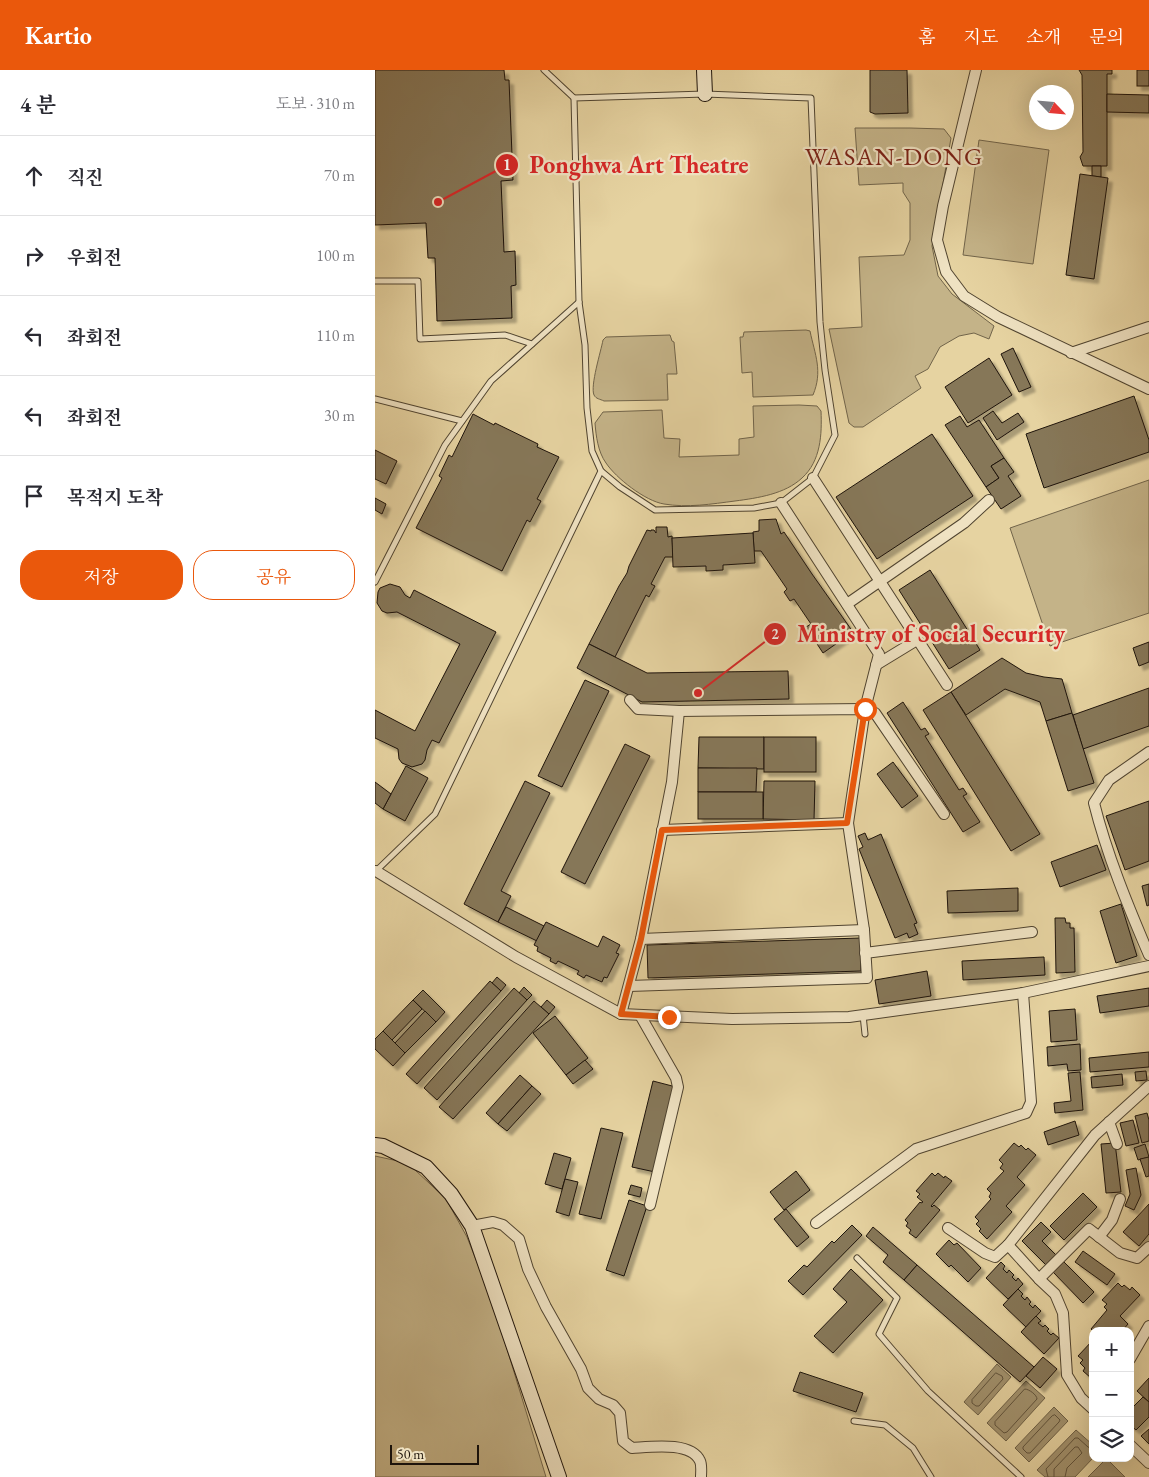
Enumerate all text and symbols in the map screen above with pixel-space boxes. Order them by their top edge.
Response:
text: Kartio [25,20,92,51]
text: 홈 [918,25,936,48]
text: 지도 [964,25,998,48]
text: 소개 [1026,25,1061,48]
text: 문의 [1089,25,1124,48]
north arrow [1029,85,1074,130]
text: 4 분 [20,91,56,118]
text: 도보 · 310 m [276,93,355,114]
district label: WASAN-DONG [805,140,983,172]
callout: Ponghwa Art Theatre [494,145,758,184]
text: Ponghwa Art Theatre [529,149,749,181]
text: 1 [503,155,511,174]
icon: ahead [20,162,48,190]
text: 직진 [67,165,104,190]
text: 70 m [324,165,355,186]
icon: right [20,242,48,270]
text: 우회전 [67,245,122,270]
text: 100 m [316,245,355,266]
icon: left [20,322,48,350]
text: 좌회전 [67,325,122,350]
text: 110 m [316,325,355,346]
icon: left [20,402,48,430]
text: 좌회전 [67,405,122,430]
text: 30 m [324,405,355,426]
icon: arrive [20,482,48,510]
text: 목적지 도착 [67,485,163,510]
button: 저장 [20,550,183,600]
button: 공유 [193,550,355,600]
callout: Ministry of Social Security [762,615,1075,654]
text: Ministry of Social Security [797,618,1065,650]
text: 2 [771,624,779,643]
route start [854,698,877,721]
route end [658,1006,681,1029]
map controls [1089,1327,1134,1462]
button: + [1089,1327,1134,1372]
button: − [1089,1372,1134,1417]
button: layers [1089,1417,1134,1462]
scale bar [390,1442,479,1465]
text: 50 m [397,1445,424,1463]

